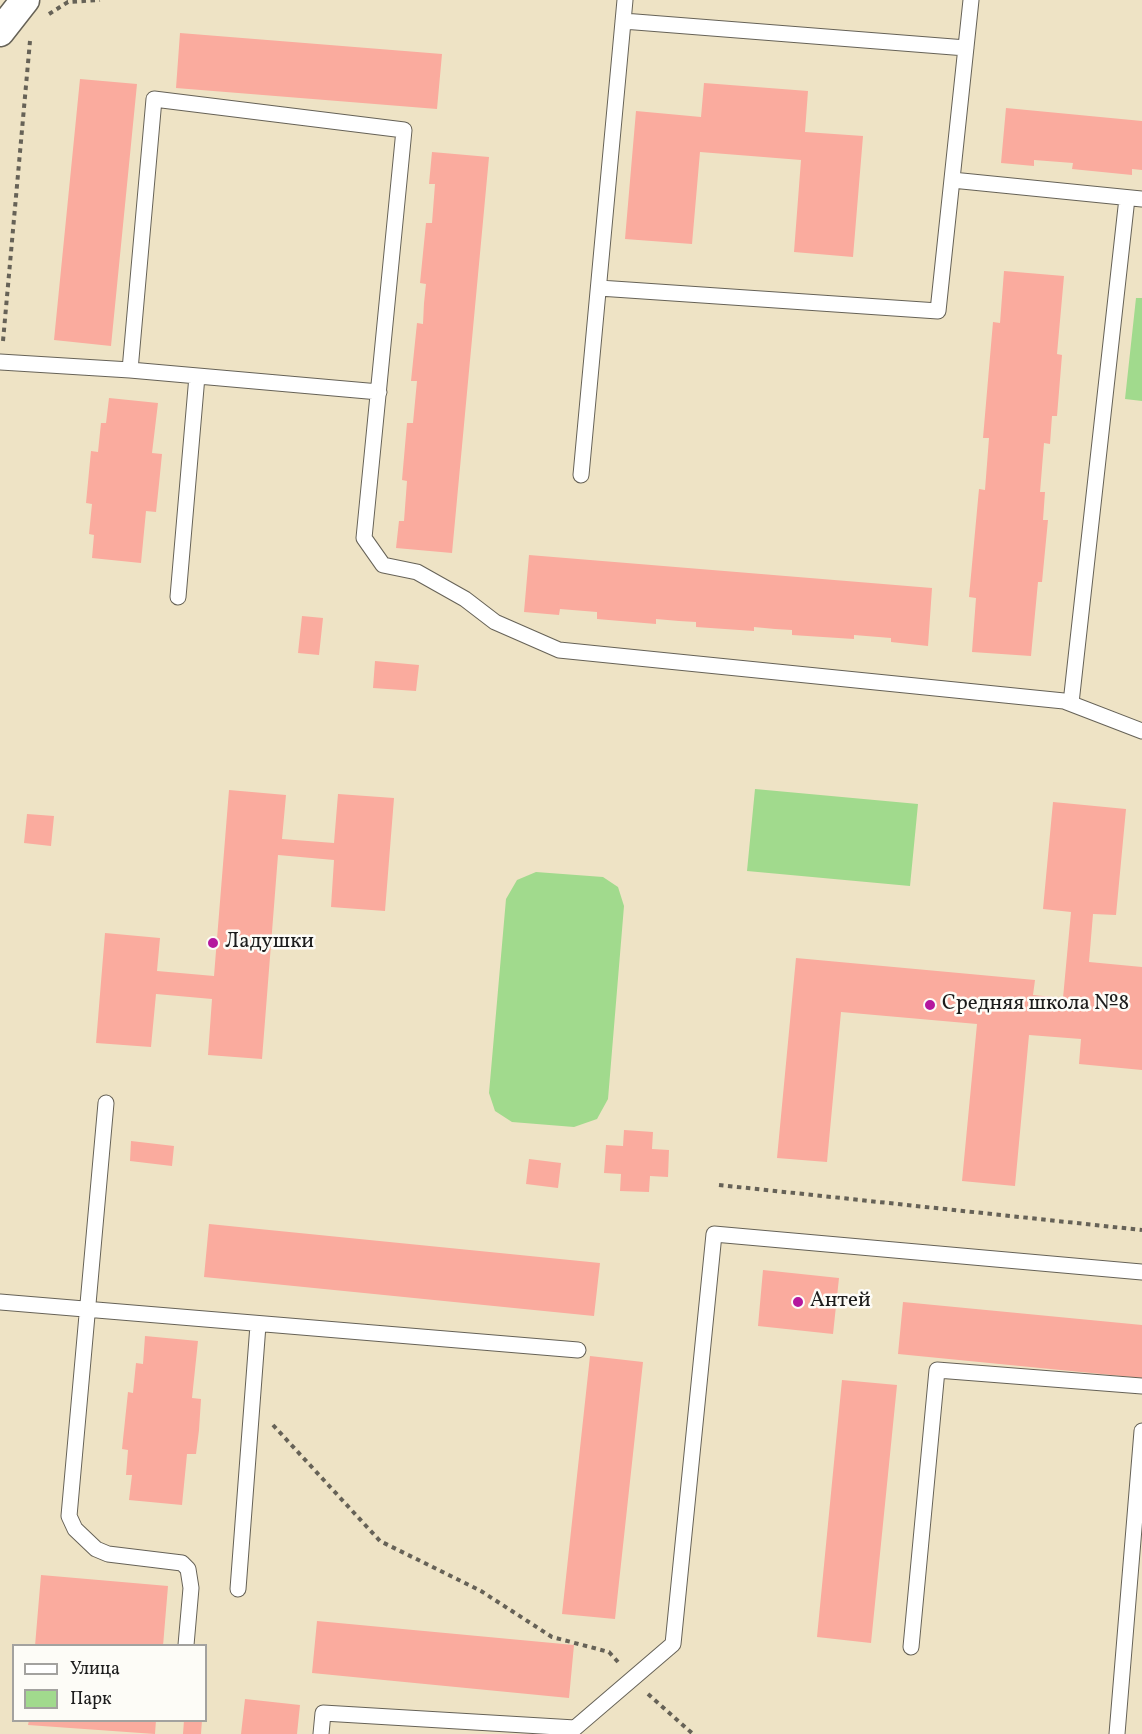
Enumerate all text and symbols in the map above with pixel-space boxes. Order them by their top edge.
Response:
place label: Ладушки [225,930,314,956]
marker: Ладушки [206,936,220,950]
place label: Средняя школа №8 [942,992,1129,1018]
marker: Средняя школа №8 [923,998,937,1012]
place label: Антей [810,1289,871,1315]
marker: Антей [791,1295,805,1309]
legend [12,1644,207,1722]
text: Улица [70,1657,120,1682]
text: Парк [70,1687,112,1712]

